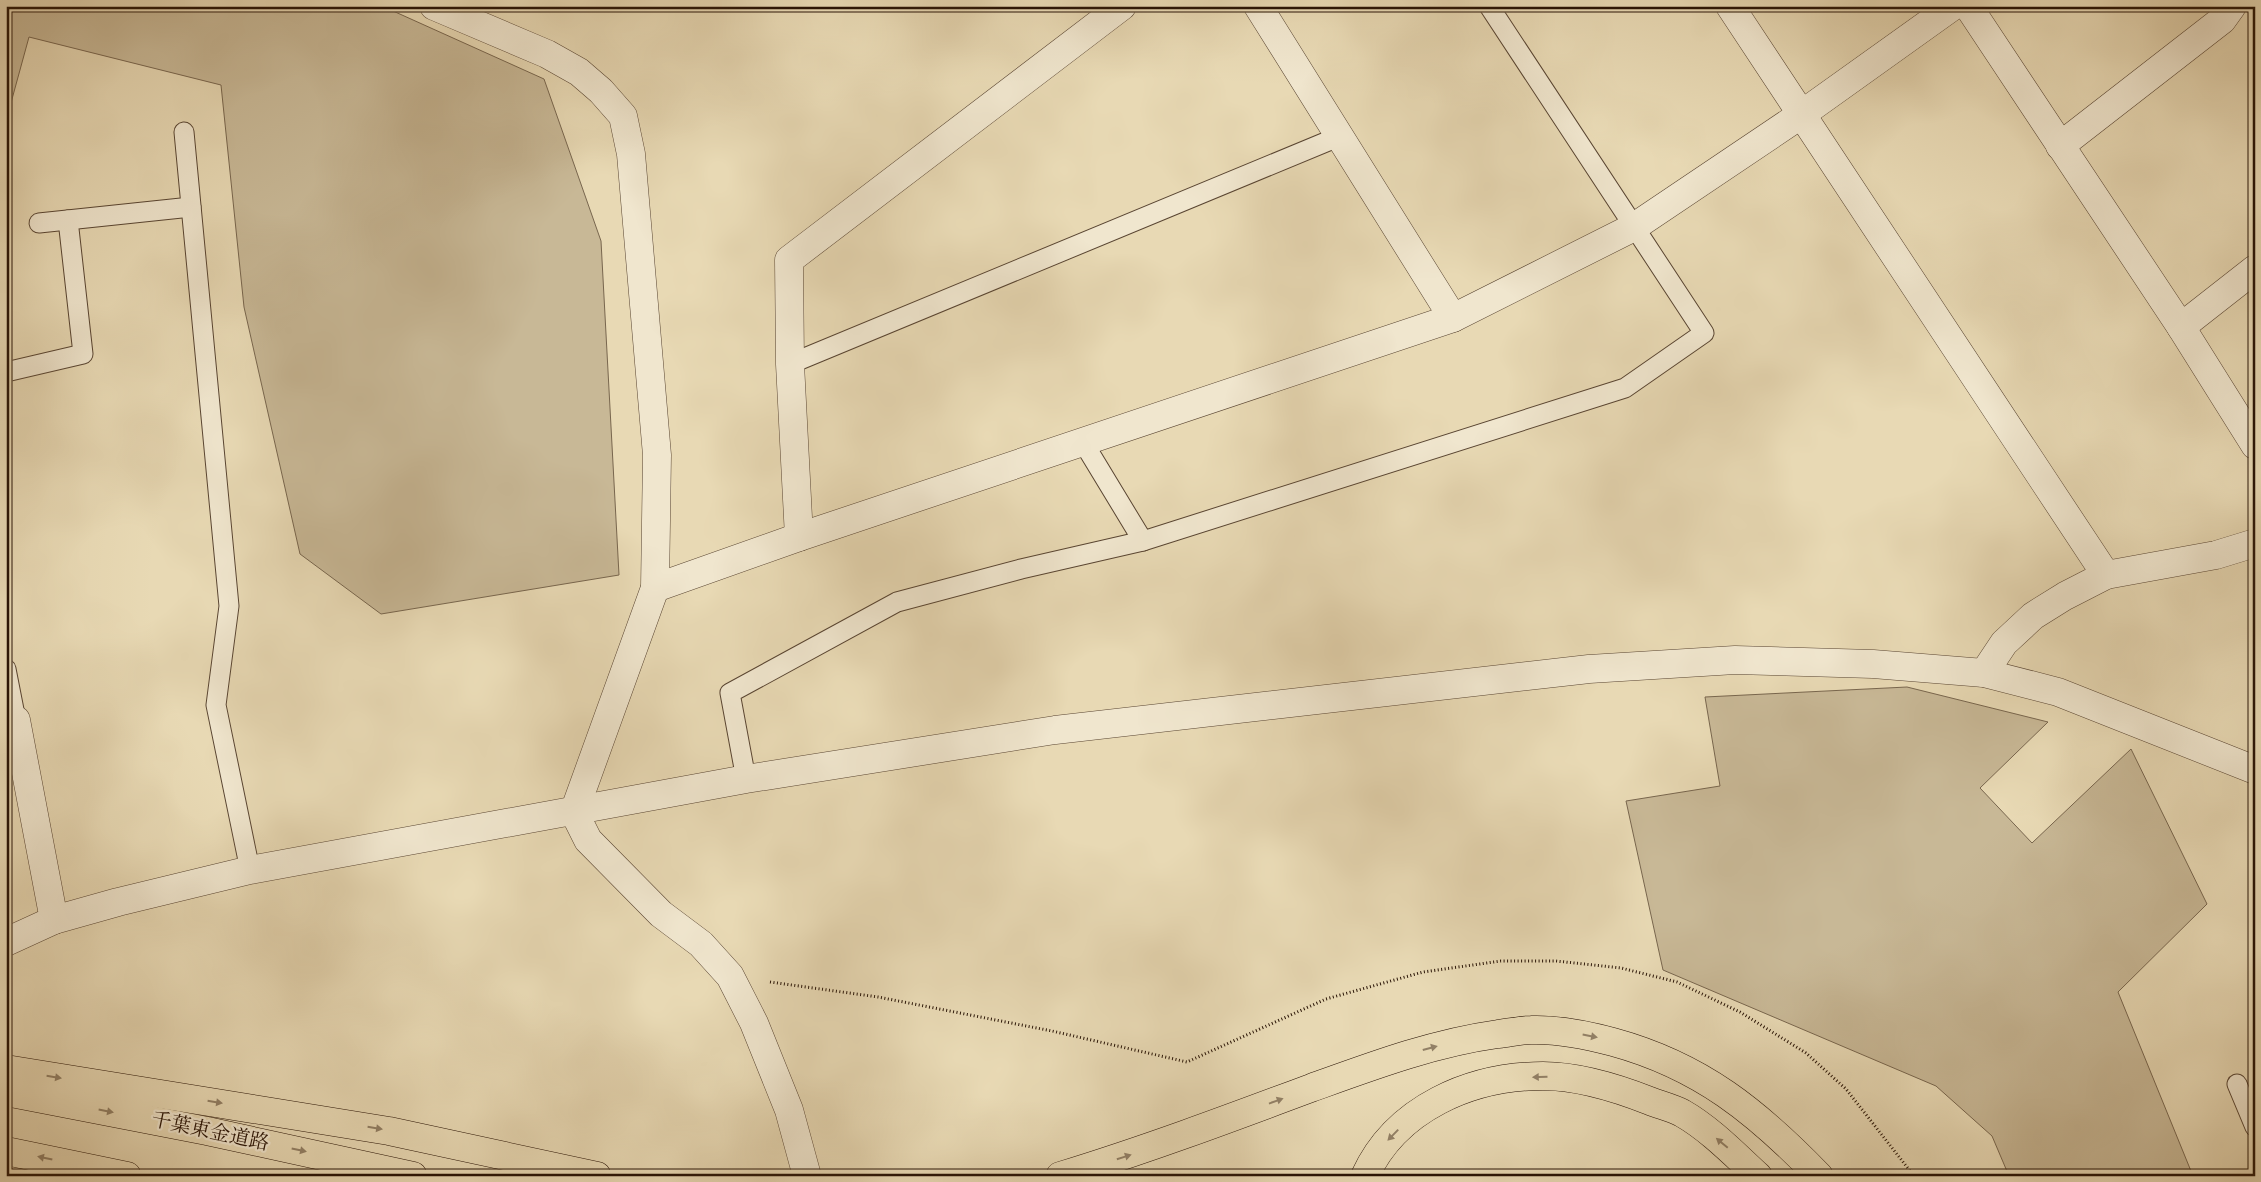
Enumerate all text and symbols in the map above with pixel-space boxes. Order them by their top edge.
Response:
one-way arrow [1583,1033,1599,1041]
one-way arrow [1423,1044,1438,1052]
one-way arrow [47,1073,63,1081]
one-way arrow [1532,1073,1548,1081]
one-way arrow [1269,1097,1284,1104]
one-way arrow [207,1099,223,1107]
one-way arrow [98,1107,113,1115]
street label: 千葉東金道路 [149,1107,271,1157]
one-way arrow [368,1125,384,1133]
one-way arrow [1387,1129,1399,1141]
one-way arrow [1716,1137,1728,1149]
one-way arrow [292,1147,308,1155]
one-way arrow [1116,1152,1131,1160]
one-way arrow [37,1154,53,1162]

